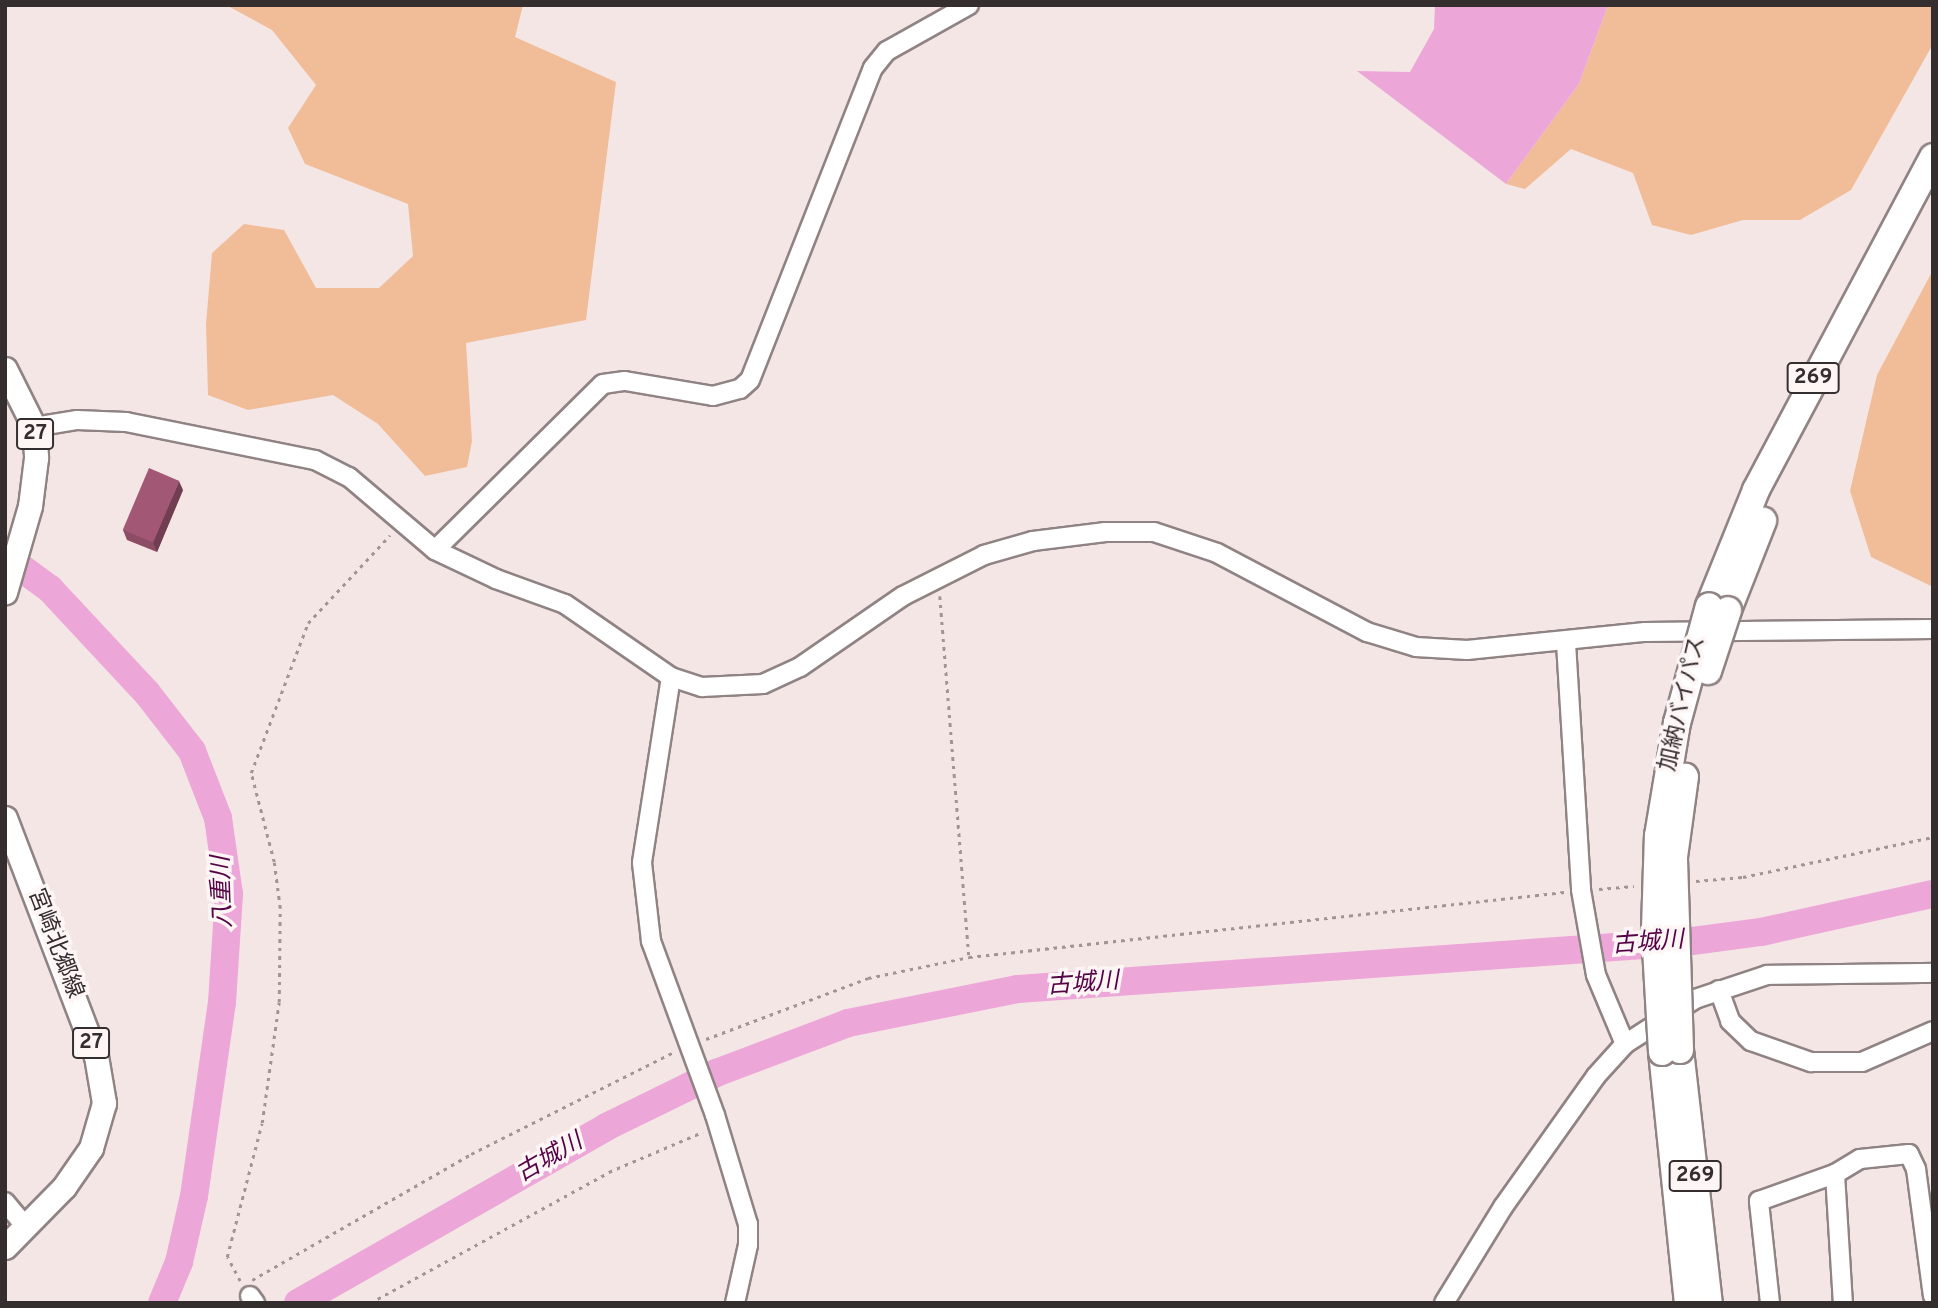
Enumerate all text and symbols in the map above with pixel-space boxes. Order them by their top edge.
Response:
road number: 269 [1785,360,1841,396]
road number: 27 [16,416,54,452]
street label: 加納バイパス [1655,634,1713,774]
water label: 八重川 [208,856,240,928]
street label: 宮崎北郷線 [21,885,87,1003]
water label: 古城川 [1611,927,1685,961]
water label: 古城川 [1046,968,1120,1002]
road number: 27 [72,1026,110,1060]
water label: 古城川 [512,1129,588,1189]
road number: 269 [1667,1158,1723,1194]

